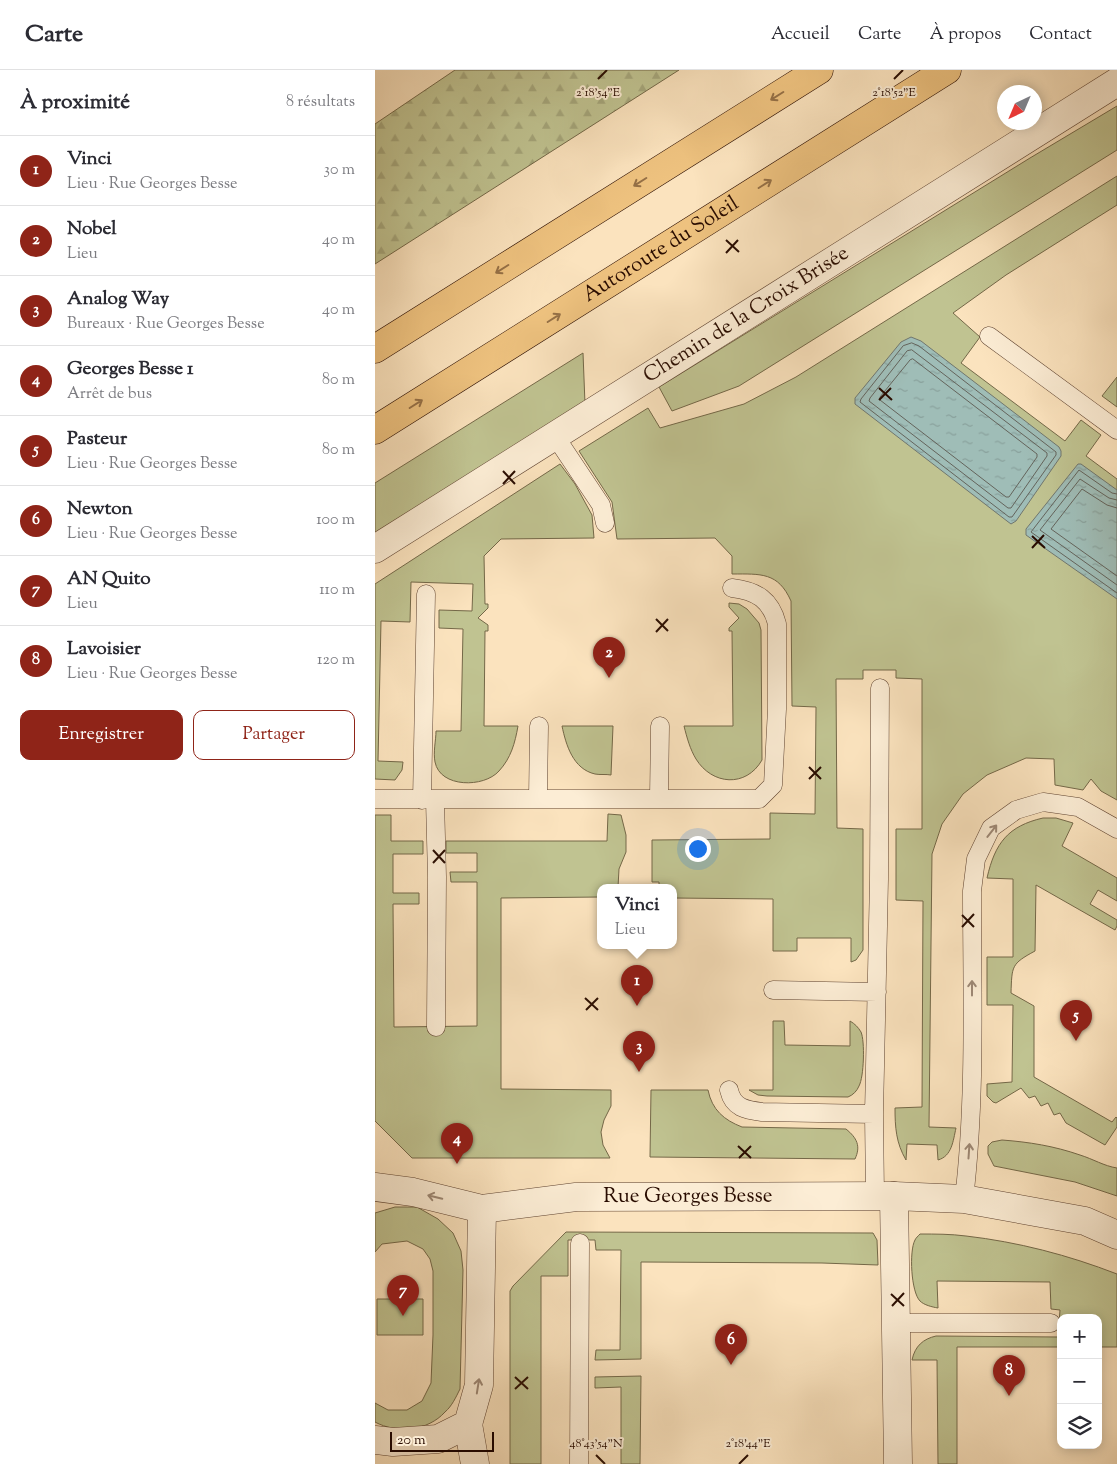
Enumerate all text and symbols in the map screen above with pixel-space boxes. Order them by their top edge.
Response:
text: Carte [25,18,83,52]
text: Accueil [771,22,830,48]
text: Carte [858,22,902,48]
text: À propos [930,22,1001,48]
text: Contact [1029,22,1092,48]
text: 2°18'54"E [576,84,621,102]
text: 2°18'52"E [872,84,917,102]
north arrow [997,85,1042,130]
text: À proximité [20,88,130,118]
text: 8 résultats [286,91,355,114]
one-way arrow [771,91,785,101]
text: Vinci [67,146,112,173]
text: 1 [33,159,39,182]
text: 30 m [324,159,355,182]
text: Lieu · Rue Georges Besse [67,173,237,196]
one-way arrow [633,178,647,188]
one-way arrow [758,179,772,189]
street label: Autoroute du Soleil [577,189,745,310]
text: Nobel [67,216,117,243]
text: 2 [32,229,40,252]
text: 40 m [322,229,355,252]
street label: Chemin de la Croix Brisée [638,239,855,391]
text: Lieu [67,243,98,266]
one-way arrow [496,264,510,274]
text: Analog Way [67,286,169,313]
text: 3 [33,299,39,322]
text: 40 m [322,299,355,322]
one-way arrow [546,312,560,322]
text: Bureaux · Rue Georges Besse [67,313,265,336]
text: Georges Besse 1 [67,356,194,383]
text: 4 [32,369,40,392]
text: 80 m [322,369,355,392]
text: Arrêt de bus [67,383,152,406]
one-way arrow [409,399,423,409]
text: Pasteur [67,426,127,453]
text: 5 [33,439,39,462]
text: 80 m [322,439,355,462]
text: Lieu · Rue Georges Besse [67,453,237,476]
text: Newton [67,496,133,523]
text: 6 [32,509,40,532]
text: 100 m [316,509,355,532]
text: Lieu · Rue Georges Besse [67,523,237,546]
text: AN Quito [67,566,151,593]
text: 7 [32,579,40,602]
text: 110 m [319,579,355,602]
text: Lieu [67,593,98,616]
text: Lavoisier [67,636,141,663]
pin: 2 [593,637,625,678]
text: 8 [32,649,40,672]
text: 120 m [317,649,355,672]
text: Lieu · Rue Georges Besse [67,663,237,686]
button: Enregistrer [20,710,183,760]
button: Partager [193,710,355,760]
one-way arrow [986,824,997,837]
your location [685,836,711,862]
popup [597,884,677,949]
text: Vinci [615,892,659,919]
text: Lieu [615,919,645,942]
pin: 1 [621,965,653,1006]
one-way arrow [967,980,977,996]
pin: 5 [1060,1000,1092,1041]
pin: 3 [623,1031,655,1072]
pin: 4 [441,1123,473,1164]
one-way arrow [964,1143,973,1159]
street label: Rue Georges Besse [603,1181,773,1212]
one-way arrow [428,1192,444,1201]
pin: 7 [387,1275,419,1316]
map controls [1057,1314,1102,1449]
button: + [1057,1314,1102,1359]
pin: 6 [715,1324,747,1365]
pin: 8 [993,1355,1025,1396]
button: − [1057,1359,1102,1404]
one-way arrow [473,1378,483,1394]
button: layers [1057,1404,1102,1449]
scale bar [390,1429,494,1452]
text: 20 m [397,1431,426,1451]
text: 48°43'54"N [569,1435,623,1453]
text: 2°18'44"E [726,1435,771,1453]

